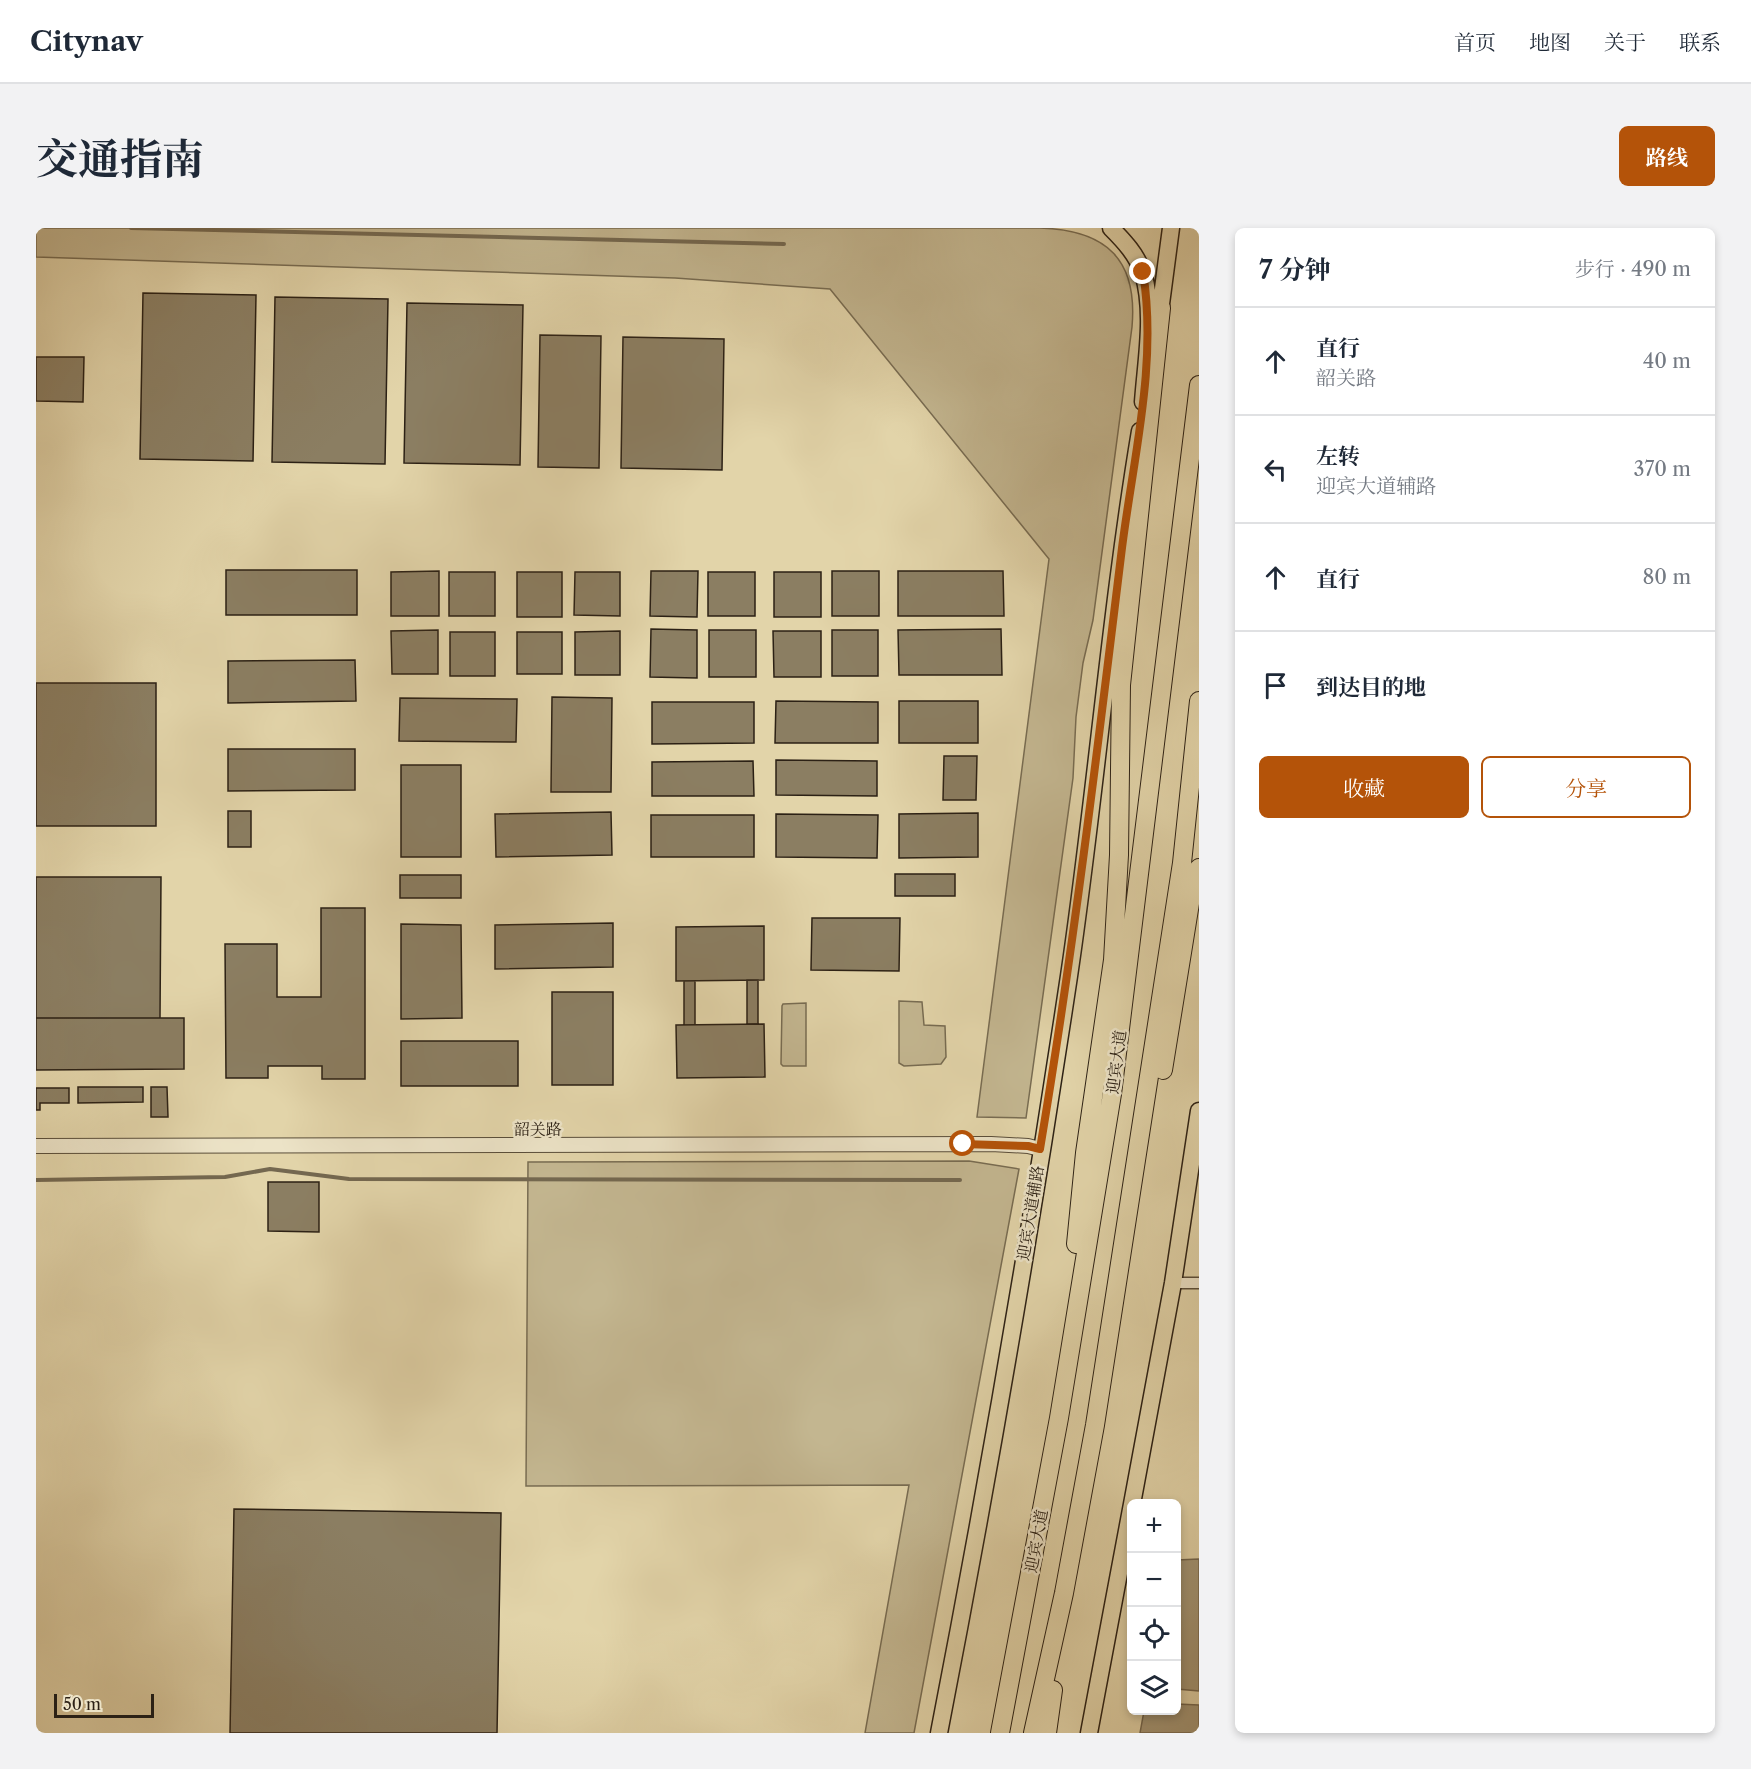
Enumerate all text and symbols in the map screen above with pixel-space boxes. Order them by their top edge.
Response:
text: Citynav [30,24,143,58]
text: 首页 [1454,30,1496,55]
text: 地图 [1529,30,1571,55]
text: 关于 [1604,30,1646,55]
text: 联系 [1679,30,1721,55]
button: 路线 [1619,126,1715,186]
text: 交通指南 [36,133,204,185]
text: 7 分钟 [1259,254,1331,286]
text: 步行 · 490 m [1575,257,1691,281]
route end [1129,258,1155,284]
text: 直行 [1316,335,1360,362]
icon: ahead [1259,345,1292,378]
text: 40 m [1643,349,1691,373]
text: 韶关路 [1316,366,1376,390]
text: 左转 [1316,443,1360,470]
icon: left [1259,453,1292,486]
text: 370 m [1634,457,1691,481]
text: 迎宾大道辅路 [1316,474,1436,498]
icon: ahead [1259,561,1292,594]
text: 80 m [1643,565,1691,589]
text: 直行 [1316,566,1360,593]
icon: arrive [1259,669,1292,702]
text: 到达目的地 [1316,674,1426,701]
button: 收藏 [1259,756,1469,818]
button: 分享 [1481,756,1691,818]
street label: 迎宾大道 [1102,1029,1130,1095]
street label: 韶关路 [514,1119,562,1139]
route start [949,1130,975,1156]
street label: 迎宾大道辅路 [1013,1164,1047,1262]
map controls [1127,1499,1181,1715]
button: + [1127,1499,1181,1553]
street label: 迎宾大道 [1021,1508,1051,1574]
button: − [1127,1553,1181,1607]
button: locate [1127,1607,1181,1661]
button: layers [1127,1661,1181,1715]
scale bar [54,1691,154,1718]
text: 50 m [63,1694,101,1714]

